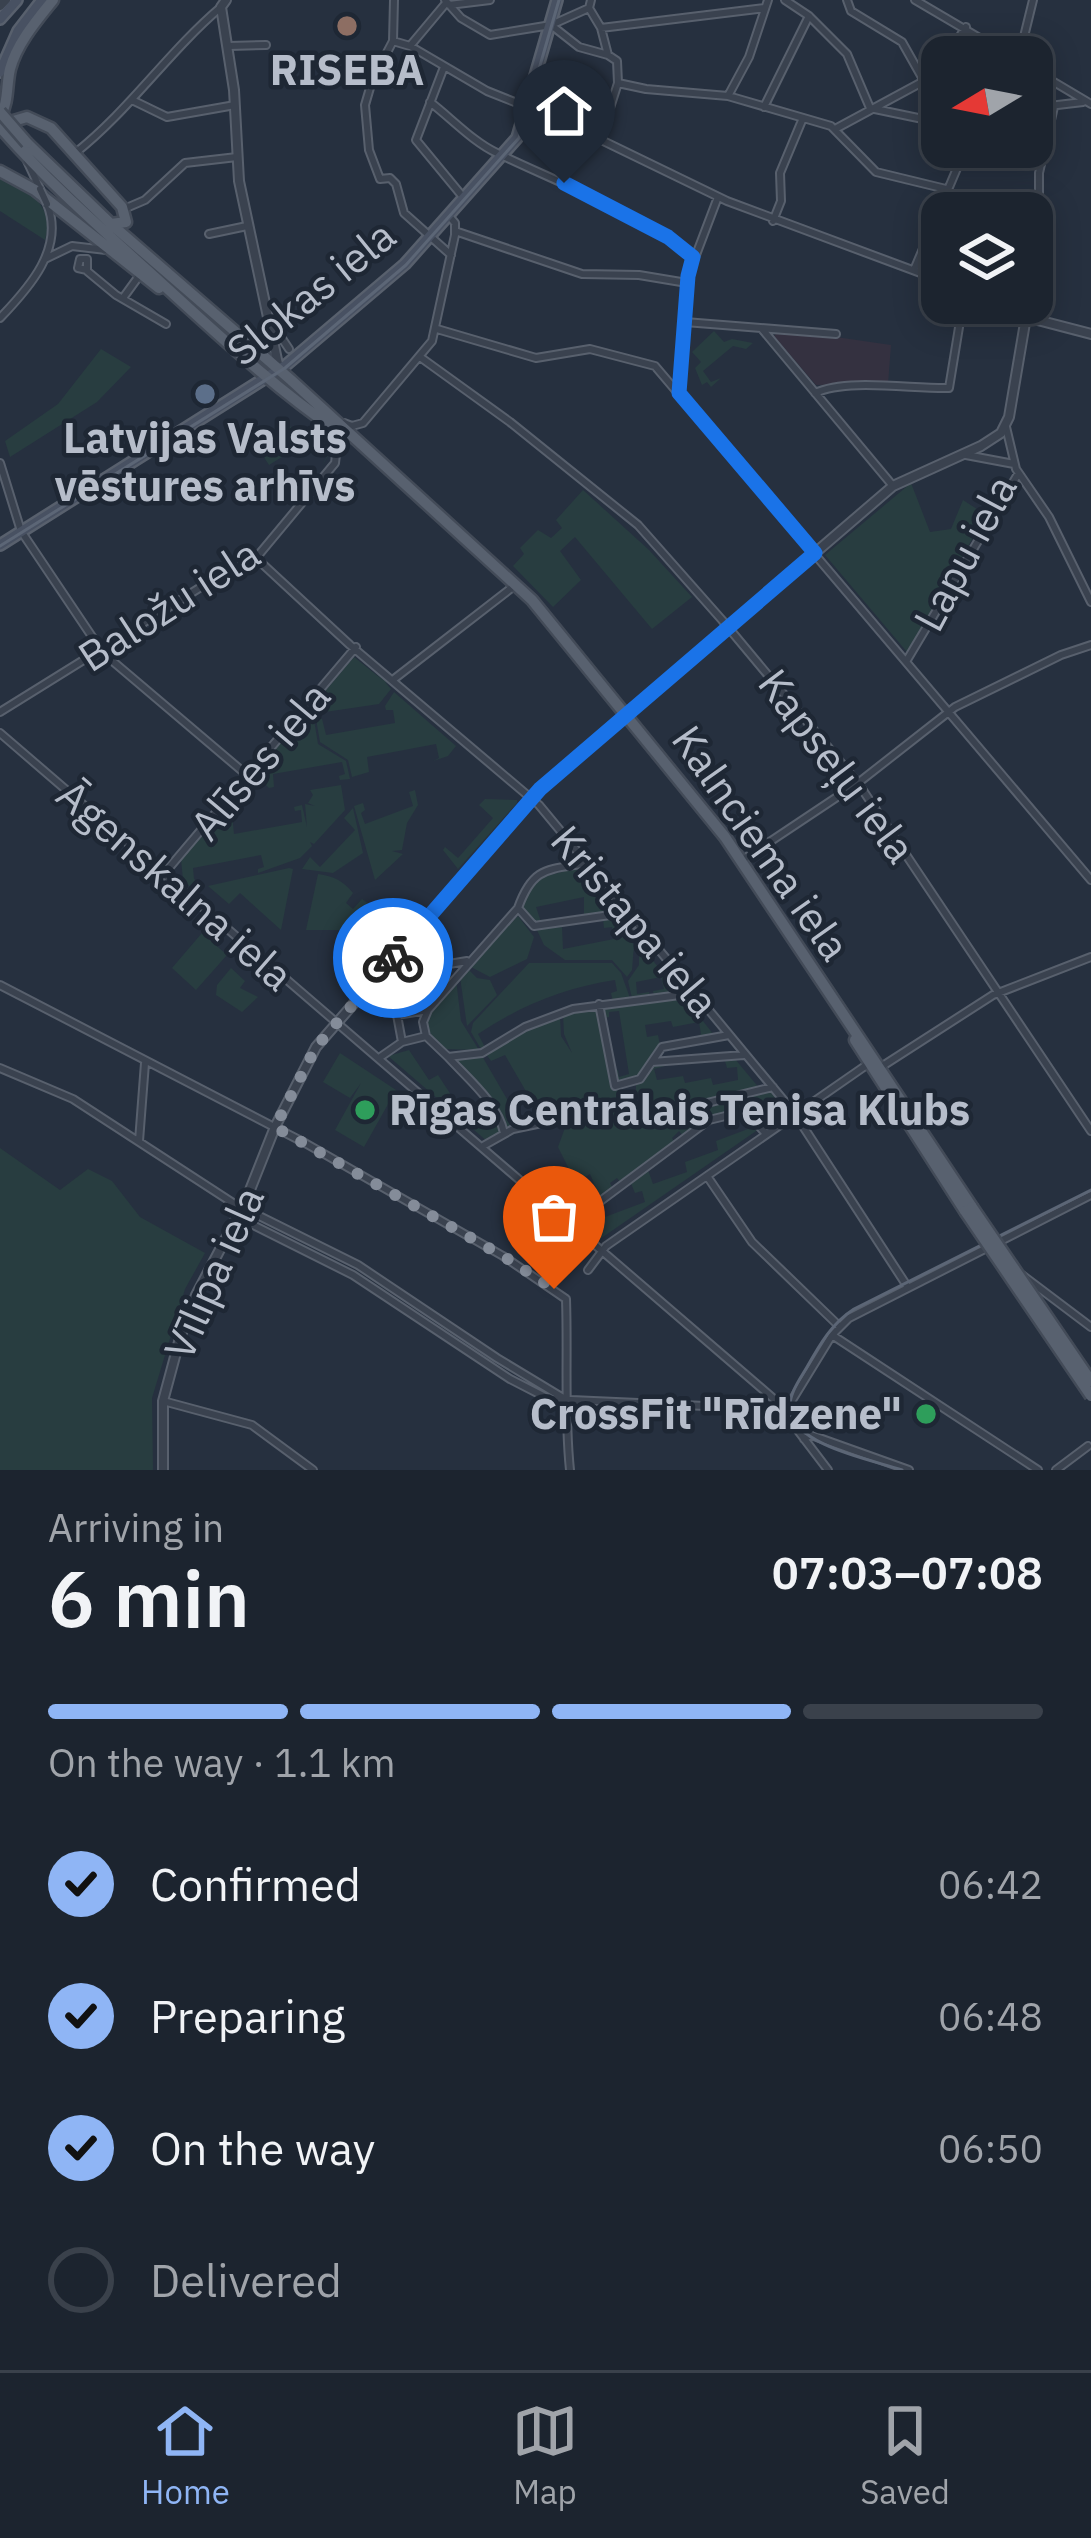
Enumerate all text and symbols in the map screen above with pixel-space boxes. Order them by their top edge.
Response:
marker: RISEBA [334,13,360,39]
north arrow [921,36,1053,168]
map controls [921,36,1053,324]
place label: RISEBA [270,42,424,97]
pin [513,60,615,183]
icon: home [531,78,597,144]
button: layers [921,192,1053,324]
street label: Slokas iela [215,208,406,377]
marker: Latvijas Valsts vēstures arhīvs [192,381,218,407]
place label: Latvijas Valsts vēstures arhīvs [55,410,355,513]
street label: Lapu iela [901,465,1029,640]
street label: Baložu iela [68,526,270,684]
street label: Kapseļu iela [747,658,928,874]
street label: Alīses iela [177,670,342,851]
street label: Kalnciema iela [660,714,863,971]
street label: Āgenskalna iela [46,767,305,1002]
street label: Kristapa iela [539,814,732,1028]
courier [333,898,453,1018]
icon: bike [360,925,426,991]
place label: Rīgas Centrālais Tenisa Klubs [389,1082,970,1137]
marker: Rīgas Centrālais Tenisa Klubs [352,1097,378,1123]
pin [503,1166,605,1289]
street label: Vīlipa iela [151,1178,276,1368]
icon: bag [521,1184,587,1250]
place label: CrossFit "Rīdzene" [530,1386,902,1441]
marker: CrossFit "Rīdzene" [913,1401,939,1427]
text: Arriving in [48,1502,224,1553]
text: 07:03–07:08 [772,1543,1043,1601]
text: 6 min [48,1547,250,1648]
text: On the way · 1.1 km [48,1737,395,1788]
icon: check [48,1851,114,1917]
text: Confirmed [150,1855,361,1913]
text: 06:42 [938,1859,1043,1910]
icon: check [48,1983,114,2049]
text: Preparing [150,1987,345,2045]
text: 06:48 [938,1991,1043,2042]
icon: check [48,2115,114,2181]
text: On the way [150,2119,375,2177]
text: 06:50 [938,2123,1043,2174]
text: Delivered [150,2251,342,2309]
tab: Home [141,2398,230,2513]
tab: Map [512,2398,578,2513]
tab: Saved [860,2398,950,2513]

